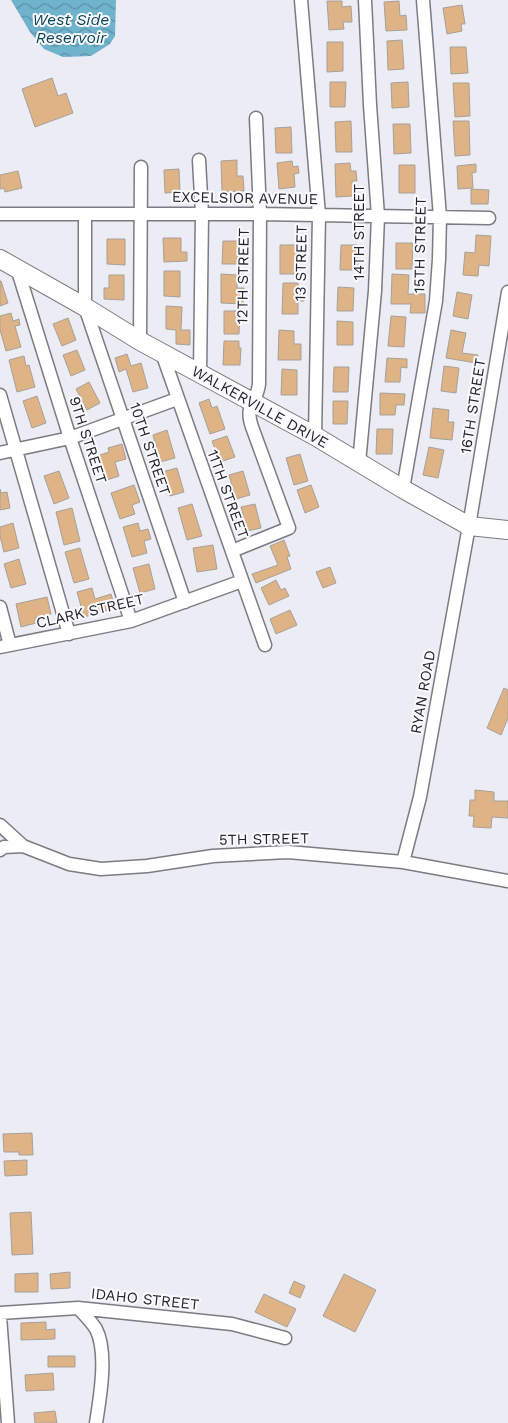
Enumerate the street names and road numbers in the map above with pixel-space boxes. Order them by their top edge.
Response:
street label: 14TH STREET [350,184,368,280]
street label: EXCELSIOR AVENUE [172,188,318,208]
street label: 15TH STREET [410,197,430,293]
street label: 13 STREET [291,225,311,301]
street label: 12TH STREET [233,228,253,324]
street label: 16TH STREET [457,357,489,455]
street label: WALKERVILLE DRIVE [189,362,331,452]
street label: 9TH STREET [65,394,111,486]
street label: 10TH STREET [126,400,174,498]
street label: 11TH STREET [204,447,252,541]
street label: CLARK STREET [34,590,146,632]
street label: RYAN ROAD [407,649,439,735]
street label: 5TH STREET [219,829,309,849]
street label: IDAHO STREET [90,1284,200,1314]

